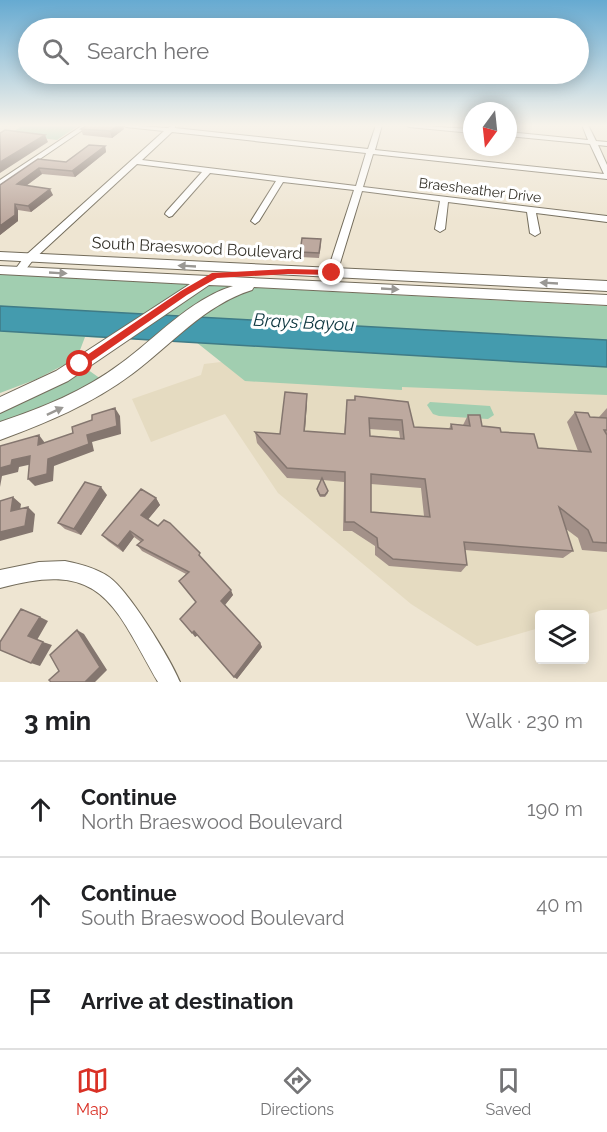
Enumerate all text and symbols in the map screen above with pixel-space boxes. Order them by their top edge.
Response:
search box [18,18,589,84]
icon: search [39,35,72,68]
text: Search here [87,38,209,64]
north arrow [463,102,517,156]
street label: Braesheather Drive [418,175,542,205]
street label: South Braeswood Boulevard [91,233,303,263]
route end [318,259,344,285]
one-way arrow [178,261,197,270]
one-way arrow [48,269,67,278]
one-way arrow [539,279,558,288]
one-way arrow [380,285,399,294]
water label: Brays Bayou [253,309,355,335]
route start [66,350,92,376]
one-way arrow [46,407,63,416]
map controls [535,610,589,664]
button: layers [535,610,589,664]
text: 3 min [24,706,91,736]
text: Walk · 230 m [465,709,583,733]
text: Continue [81,784,177,810]
icon: ahead [24,793,57,826]
text: 190 m [527,797,583,821]
text: North Braeswood Boulevard [81,810,343,834]
text: Continue [81,880,177,906]
icon: ahead [24,889,57,922]
text: 40 m [536,893,583,917]
text: South Braeswood Boulevard [81,906,345,930]
icon: arrive [24,985,57,1018]
text: Arrive at destination [81,988,294,1014]
tab: Map [76,1064,109,1119]
tab: Directions [260,1064,334,1119]
tab: Saved [485,1064,531,1119]

